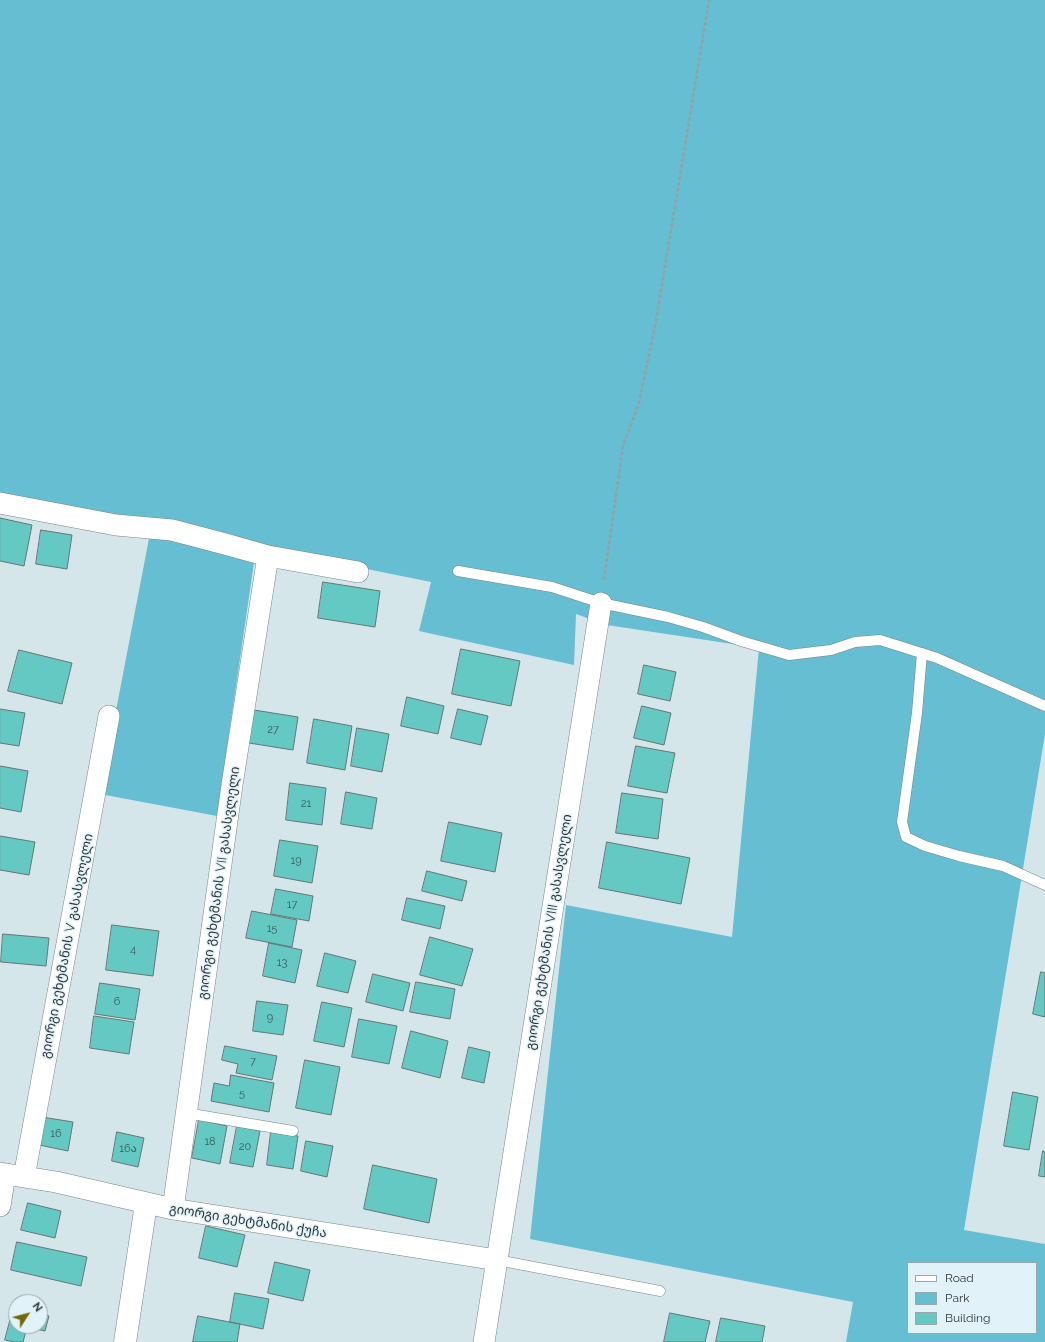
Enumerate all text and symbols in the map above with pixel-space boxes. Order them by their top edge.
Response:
house number: 27 [267,723,279,737]
street label: გიორგი გეხტმანის VII გასასვლელი [195,765,243,1001]
house number: 21 [301,797,311,811]
street label: გიორგი გეხტმანის VIII გასასვლელი [523,813,575,1051]
street label: გიორგი გეხტმანის V გასასვლელი [38,832,96,1060]
house number: 19 [290,854,302,868]
house number: 17 [287,898,297,912]
house number: 15 [267,922,277,936]
house number: 4 [130,943,136,957]
house number: 13 [277,956,287,970]
house number: 6 [114,995,120,1009]
house number: 9 [267,1011,273,1025]
house number: 7 [250,1055,256,1069]
house number: 5 [239,1087,245,1101]
house number: 16 [50,1127,62,1141]
house number: 18 [204,1135,216,1149]
house number: 20 [239,1140,251,1154]
house number: 16ა [119,1142,137,1156]
street label: გიორგი გეხტმანის ქუჩა [168,1201,328,1241]
legend [907,1262,1037,1334]
text: Road [945,1271,974,1285]
text: Park [945,1291,970,1305]
north arrow [8,1294,48,1334]
text: N [30,1300,45,1314]
text: Building [945,1311,991,1325]

